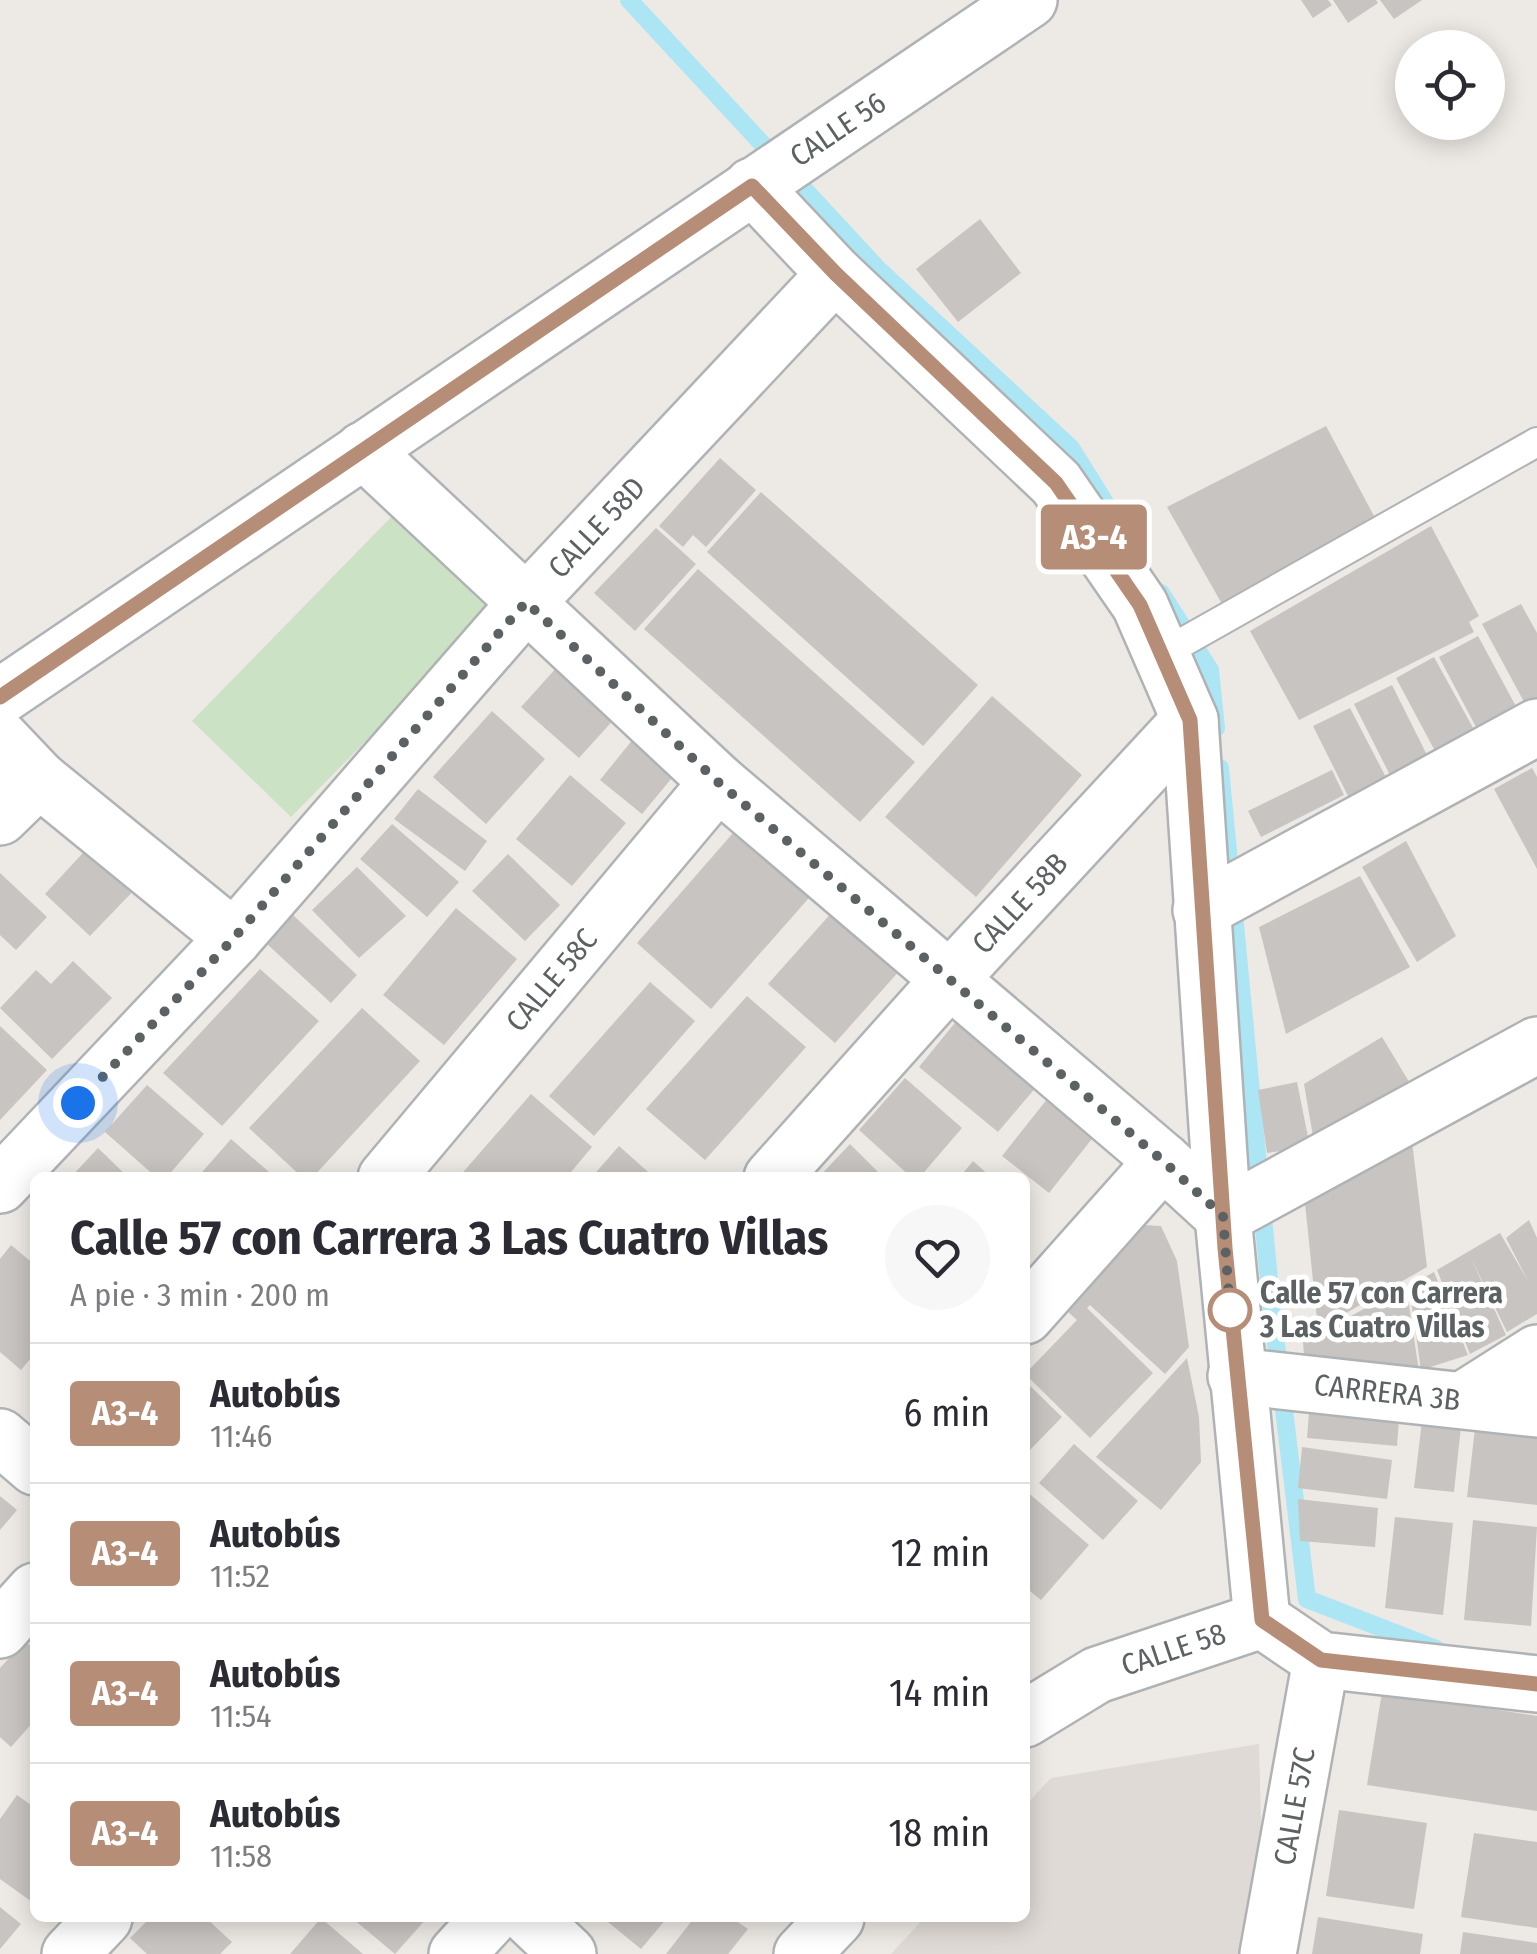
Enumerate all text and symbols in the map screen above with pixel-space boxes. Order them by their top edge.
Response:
map controls [1395,30,1505,140]
button: locate [1395,30,1505,140]
street label: CALLE 56 [783,84,892,174]
street label: CALLE 58D [541,470,653,586]
line badge: A3-4 [1024,504,1164,570]
text: A3-4 [1061,516,1127,558]
street label: CALLE 58B [965,846,1075,961]
street label: CALLE 58C [499,922,605,1039]
your location [53,1078,103,1128]
button: heart [885,1205,990,1310]
text: Calle 57 con Carrera 3 Las Cuatro Villas [70,1209,828,1267]
place label: Calle 57 con Carrera 3 Las Cuatro Villas [1259,1275,1503,1345]
text: A pie · 3 min · 200 m [70,1276,330,1314]
marker: Calle 57 con Carrera 3 Las Cuatro Villas [1209,1289,1251,1331]
street label: CARRERA 3B [1312,1367,1462,1418]
text: Autobús [210,1371,340,1417]
text: 6 min [903,1390,990,1436]
text: A3-4 [92,1392,158,1434]
text: 11:46 [210,1417,273,1455]
text: Autobús [210,1511,340,1557]
text: 12 min [891,1530,990,1576]
text: A3-4 [92,1532,158,1574]
text: 11:52 [210,1557,270,1595]
street label: CALLE 58 [1117,1615,1230,1684]
text: Autobús [210,1651,340,1697]
text: 14 min [889,1670,990,1716]
text: A3-4 [92,1672,158,1714]
text: 11:54 [210,1697,272,1735]
street label: CALLE 57C [1266,1745,1323,1868]
text: Autobús [210,1791,340,1837]
text: 18 min [888,1810,990,1856]
text: A3-4 [92,1812,158,1854]
text: 11:58 [210,1837,272,1875]

